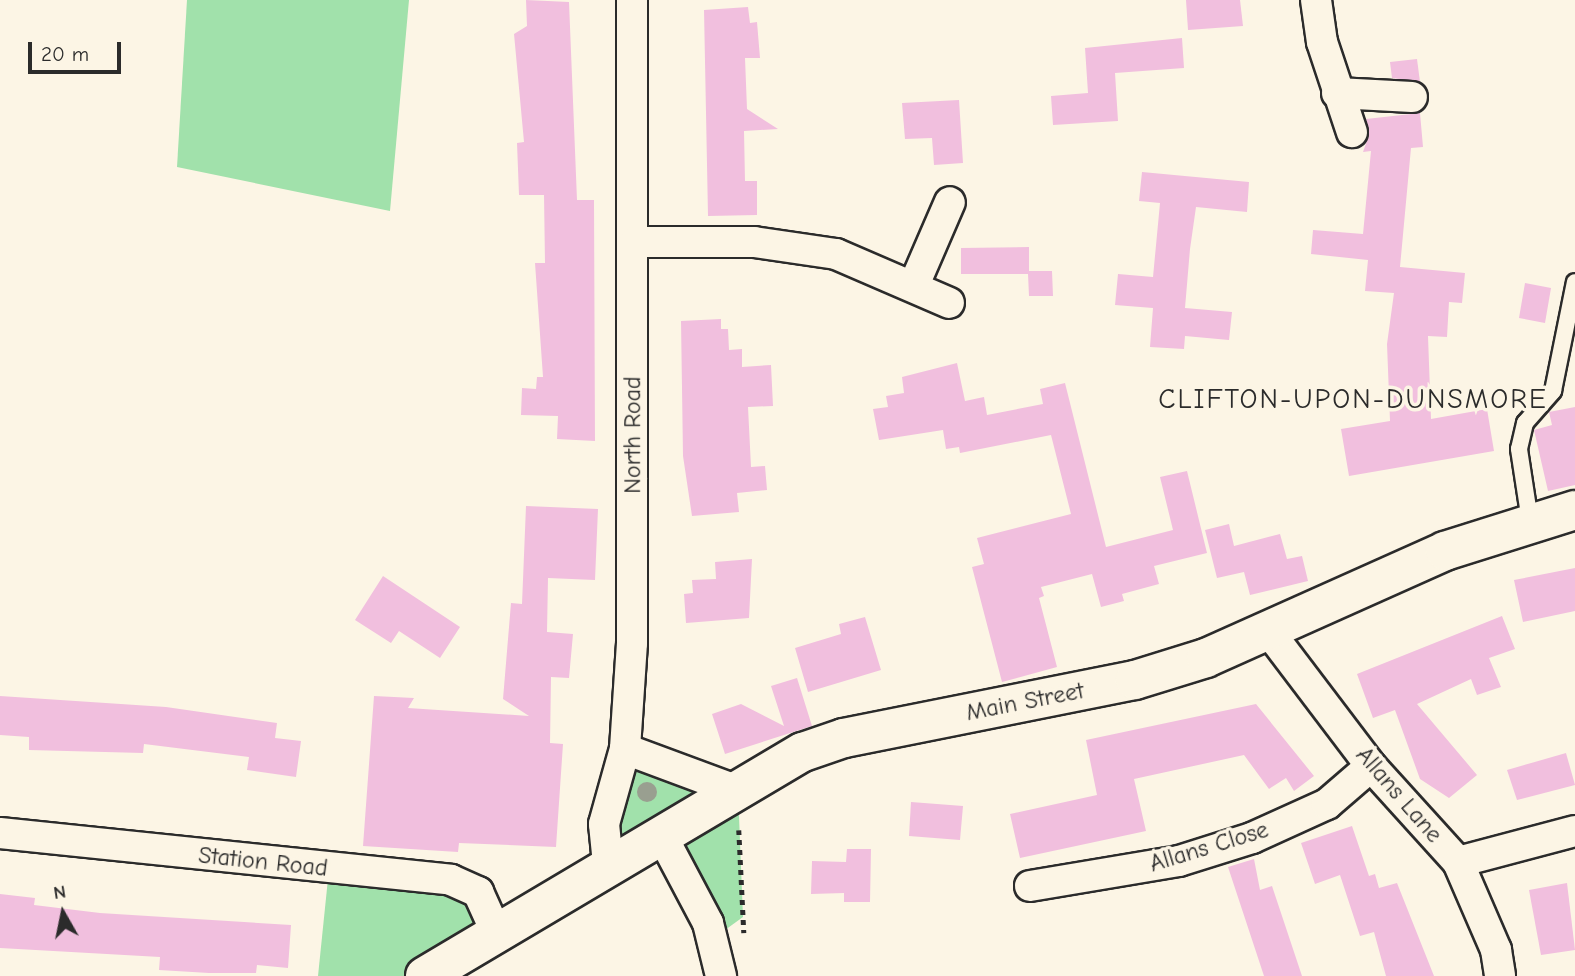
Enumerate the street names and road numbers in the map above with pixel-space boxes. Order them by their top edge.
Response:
street label: North Road [619,376,647,494]
street label: Main Street [964,676,1086,728]
street label: Allans Lane [1350,741,1448,849]
street label: Allans Close [1146,815,1272,879]
street label: Station Road [197,841,329,883]

